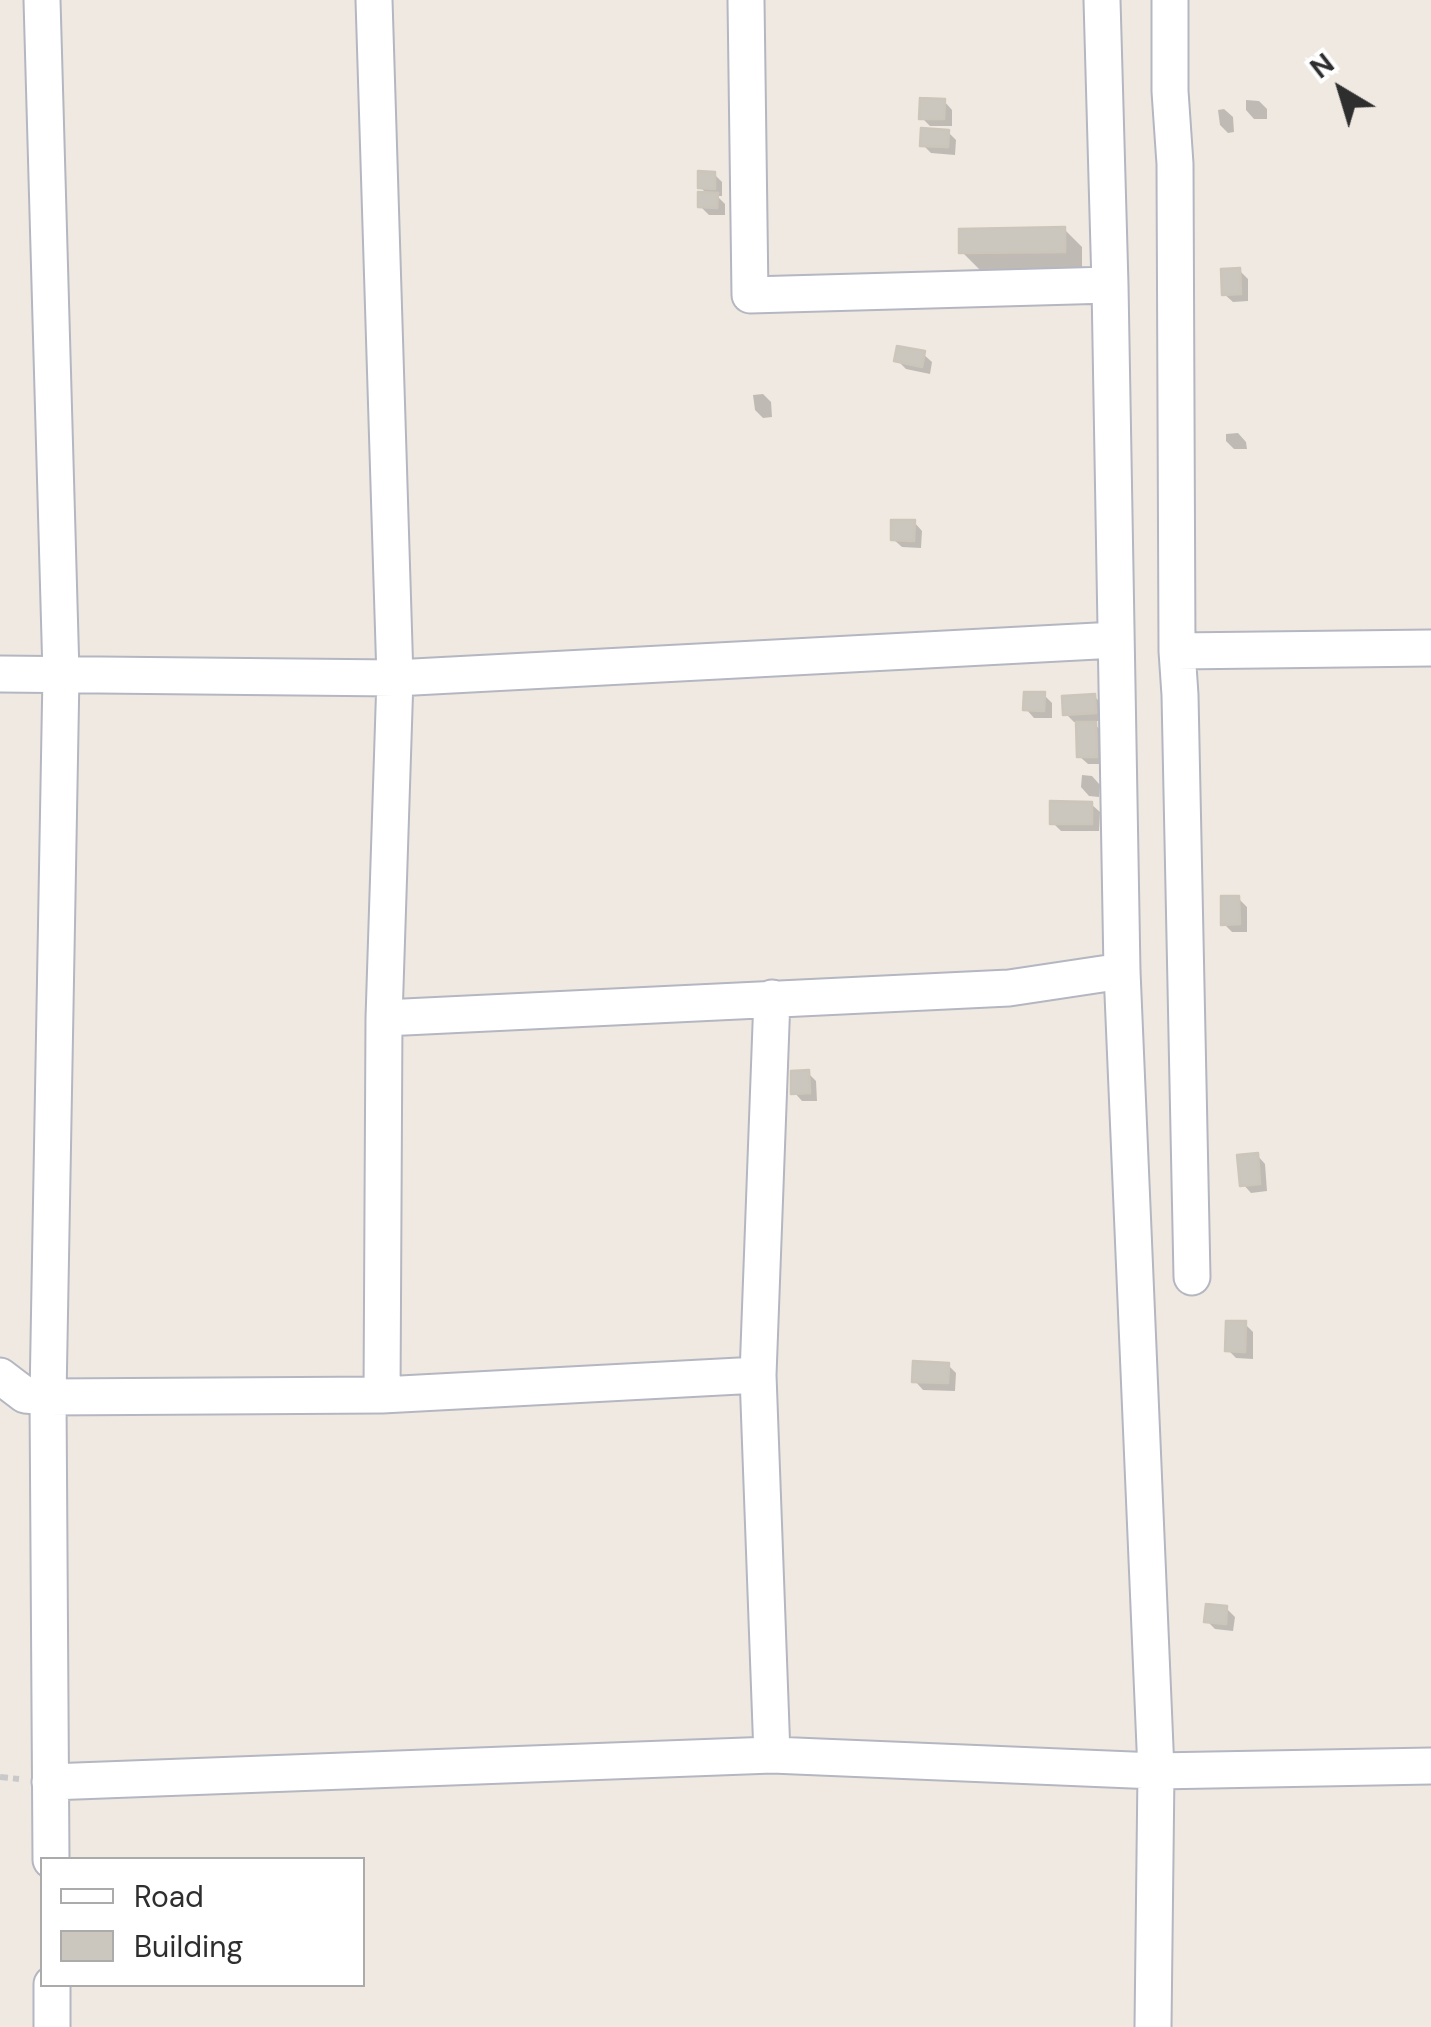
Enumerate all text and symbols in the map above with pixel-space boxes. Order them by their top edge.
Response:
north arrow [1291,40,1391,140]
text: N [1303,45,1342,87]
legend [40,1857,365,1987]
text: Road [134,1877,204,1916]
text: Building [134,1927,243,1966]

